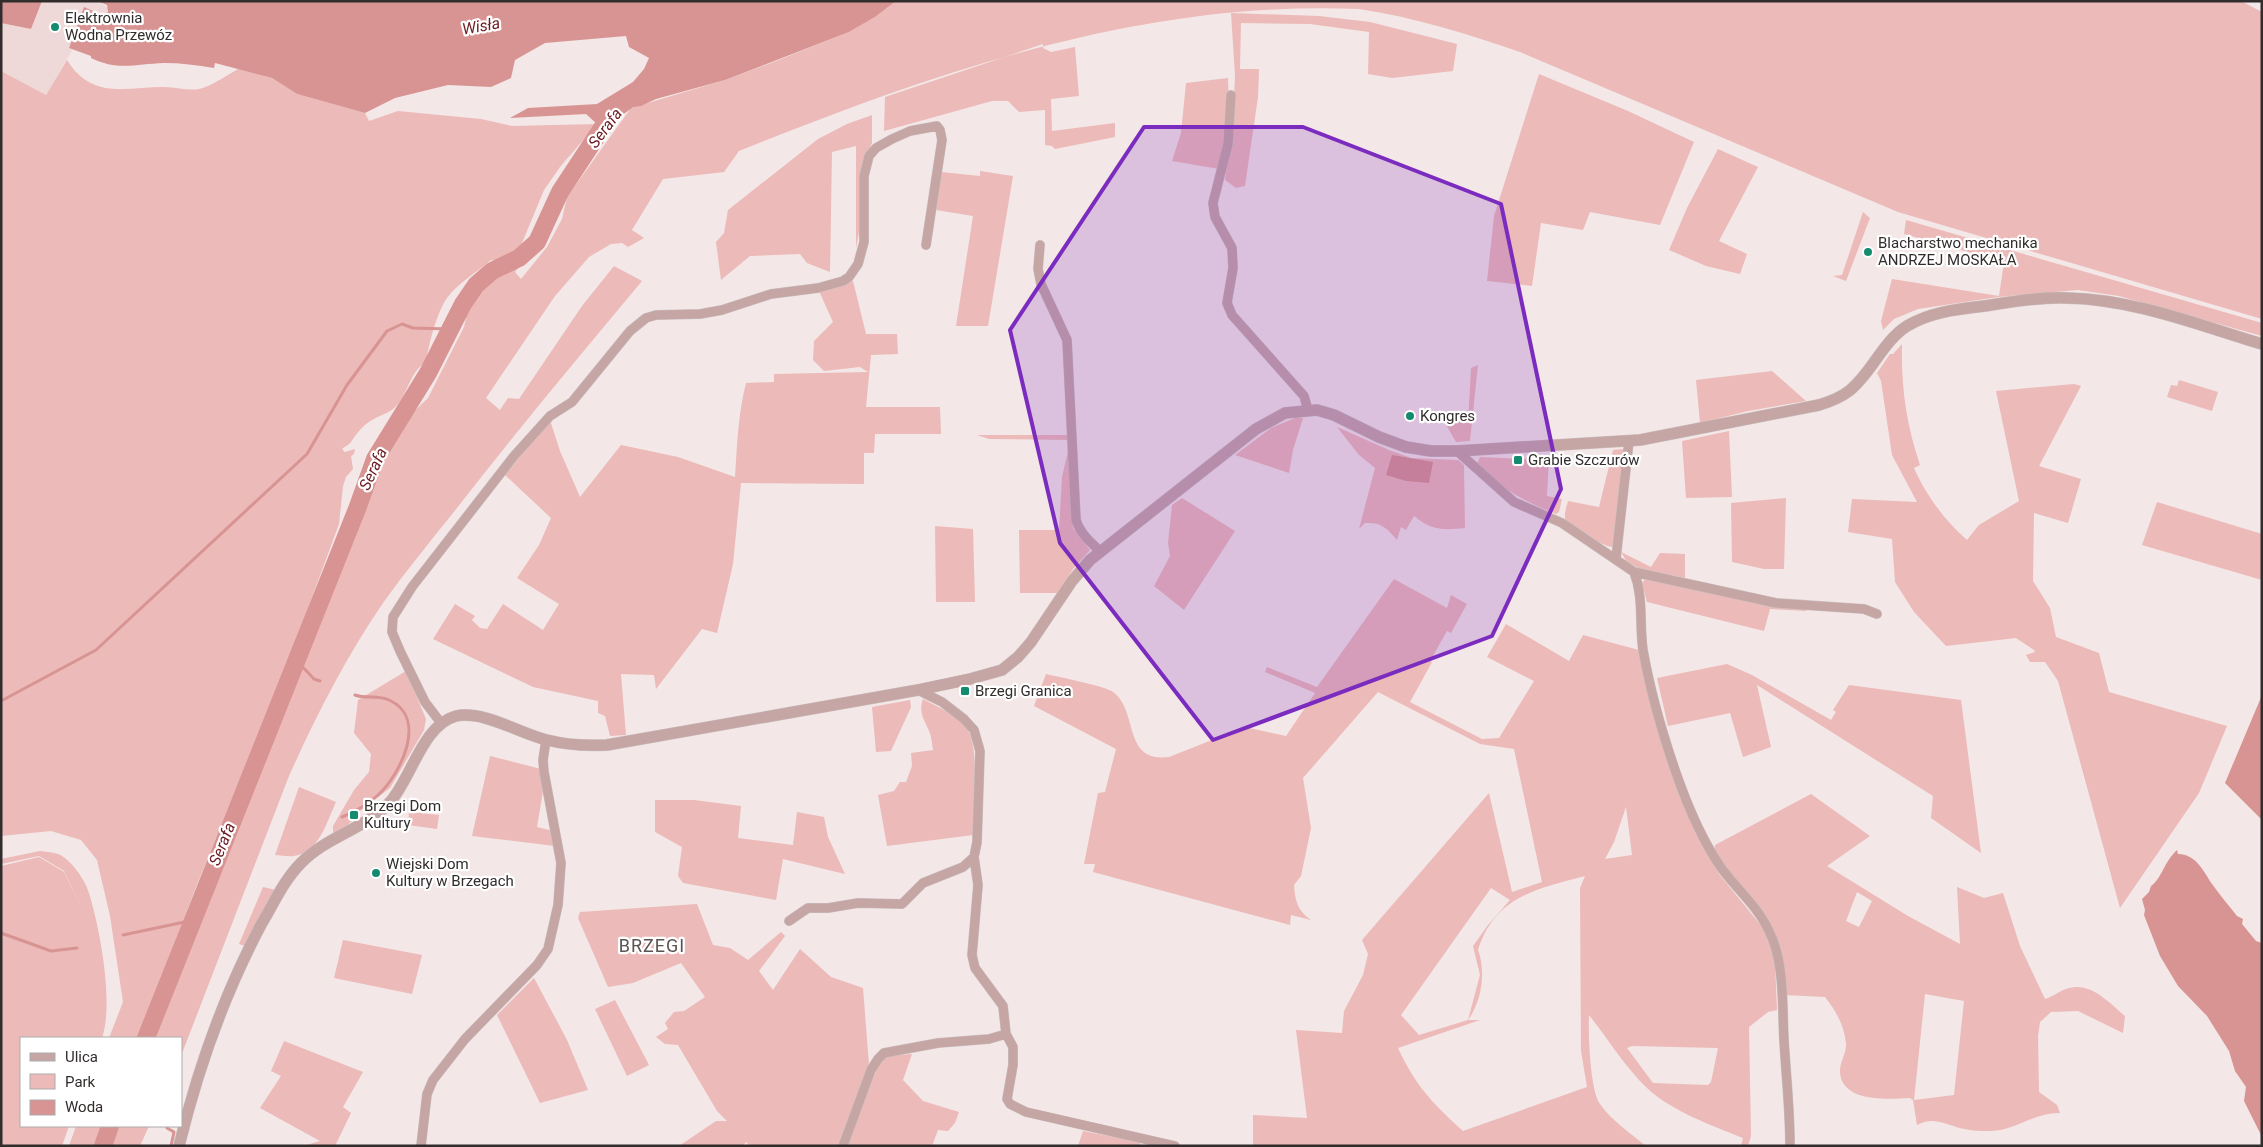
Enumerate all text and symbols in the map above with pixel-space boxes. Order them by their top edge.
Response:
place label: Elektrownia Wodna Przewóz [65,9,172,44]
water label: Wisła [461,13,501,39]
marker: Elektrownia Wodna Przewóz [49,21,61,33]
water label: Serafa [584,104,626,152]
place label: Blacharstwo mechanika ANDRZEJ MOSKAŁA [1878,234,2038,269]
marker: Blacharstwo mechanika ANDRZEJ MOSKAŁA [1862,246,1874,258]
place label: Kongres [1420,407,1475,425]
marker: Kongres [1404,410,1416,422]
water label: Serafa [355,445,391,493]
place label: Grabie Szczurów [1528,451,1639,469]
marker: Grabie Szczurów [1512,454,1524,466]
place label: Brzegi Granica [975,682,1072,700]
marker: Brzegi Granica [959,685,971,697]
place label: Brzegi Dom Kultury [364,797,441,832]
marker: Brzegi Dom Kultury [348,809,360,821]
water label: Serafa [205,820,239,868]
place label: Wiejski Dom Kultury w Brzegach [386,855,514,890]
marker: Wiejski Dom Kultury w Brzegach [370,867,382,879]
district label: BRZEGI [619,935,685,956]
legend [20,1037,182,1127]
text: Ulica [65,1048,98,1066]
text: Park [65,1073,96,1091]
text: Woda [65,1098,103,1116]

